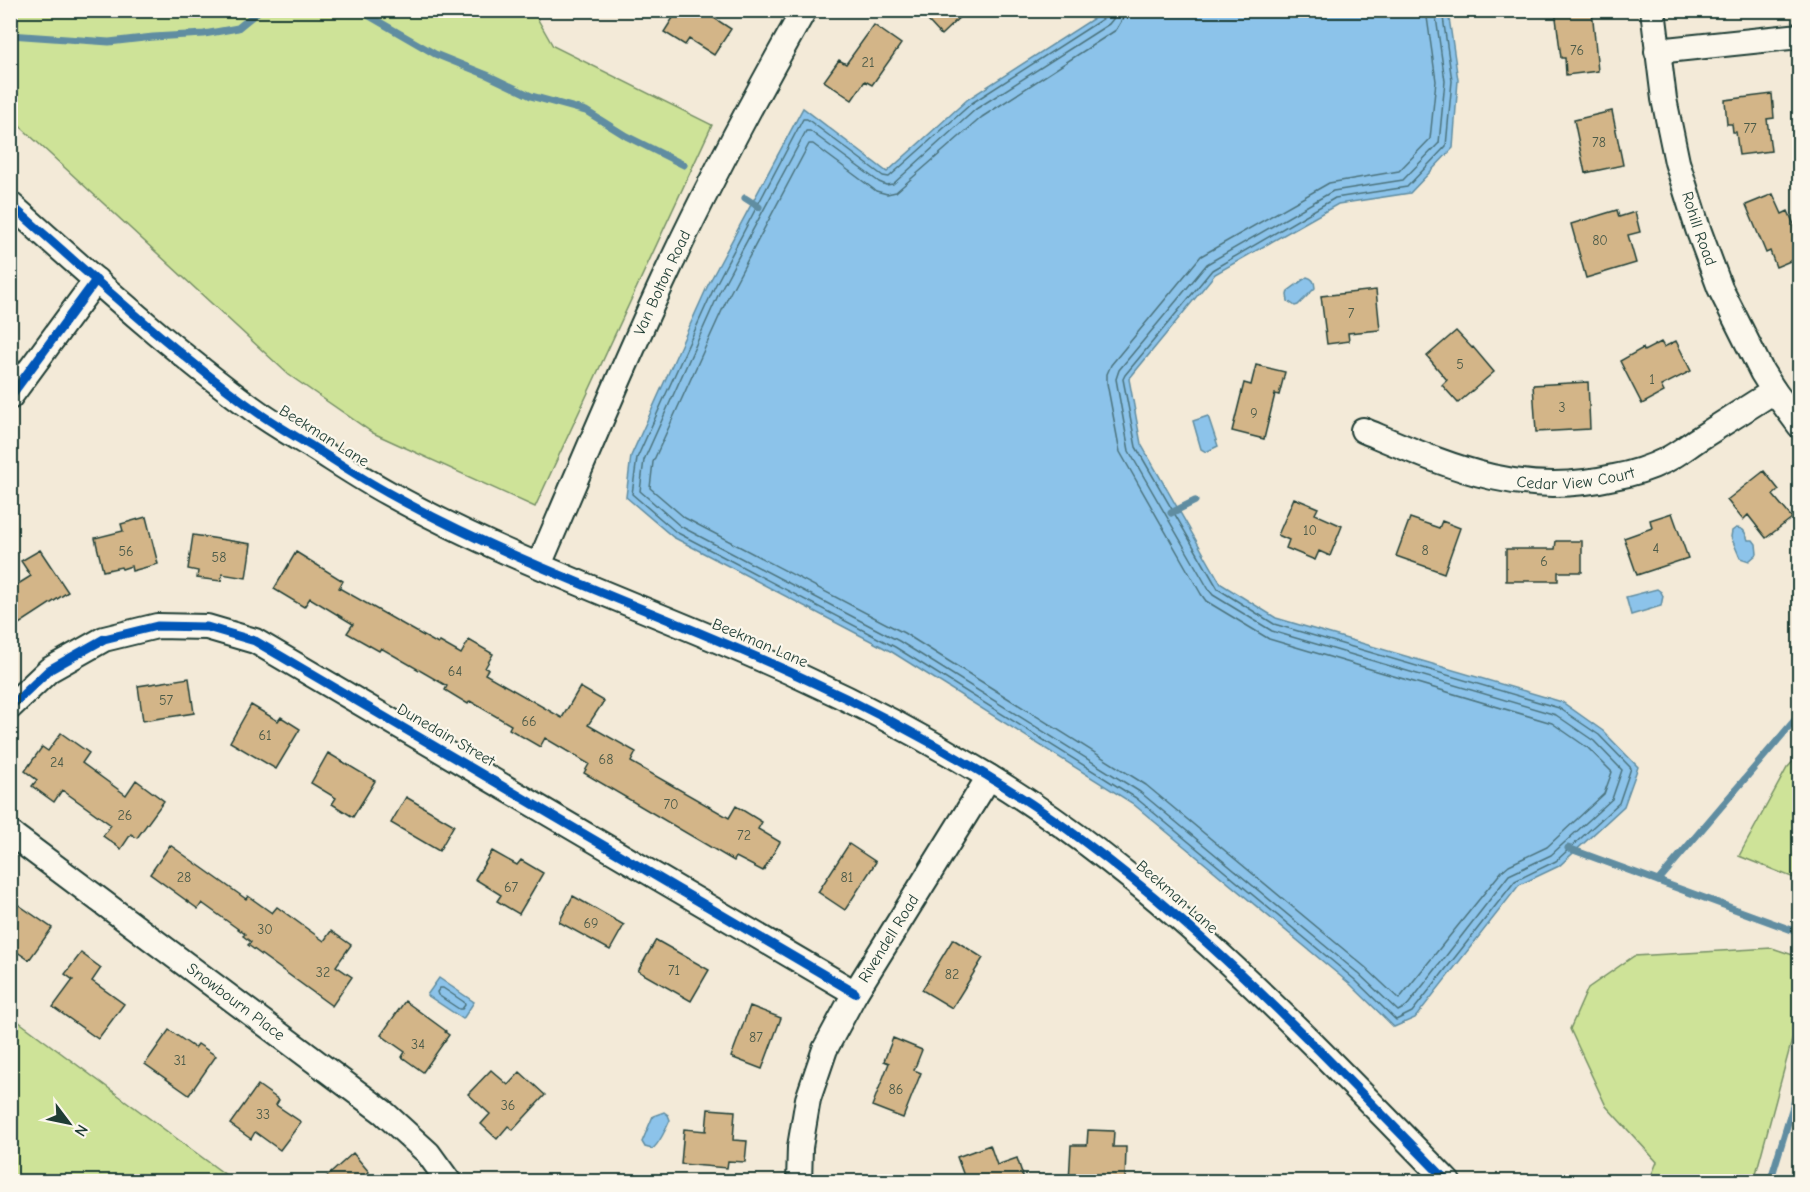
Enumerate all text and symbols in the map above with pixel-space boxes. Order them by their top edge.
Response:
house number: 76 [1570,42,1584,59]
house number: 21 [862,54,874,71]
house number: 77 [1743,120,1757,137]
house number: 78 [1592,134,1606,151]
street label: Rohill Road [1678,189,1720,268]
street label: Van Bolton Road [630,228,695,338]
house number: 80 [1592,232,1608,249]
house number: 7 [1348,305,1355,322]
house number: 5 [1456,356,1464,373]
house number: 1 [1649,371,1655,388]
house number: 3 [1558,399,1566,416]
street label: Beekman Lane [276,401,372,471]
house number: 9 [1250,405,1258,422]
street label: Cedar View Court [1516,463,1637,493]
house number: 10 [1303,522,1317,539]
house number: 4 [1653,540,1660,557]
house number: 8 [1421,542,1429,559]
house number: 56 [118,543,134,560]
house number: 58 [212,549,226,566]
house number: 6 [1540,553,1548,570]
street label: Beekman Lane [709,615,811,671]
house number: 64 [448,663,462,680]
house number: 57 [159,692,173,709]
street label: Dunedain Street [394,700,498,770]
house number: 66 [521,713,537,730]
house number: 61 [258,727,272,744]
house number: 68 [599,751,613,768]
house number: 24 [50,754,64,771]
house number: 70 [663,796,679,813]
house number: 26 [118,807,132,824]
house number: 72 [737,827,751,844]
street label: Beekman Lane [1133,857,1221,937]
house number: 28 [177,869,191,886]
house number: 81 [841,869,853,886]
house number: 67 [504,879,518,896]
street label: Rivendell Road [855,891,923,986]
house number: 69 [583,915,599,932]
house number: 30 [257,921,273,938]
street label: Snowbourn Place [183,959,288,1044]
house number: 71 [668,962,680,979]
house number: 32 [316,964,330,981]
house number: 82 [945,966,959,983]
house number: 87 [749,1029,763,1046]
house number: 34 [411,1036,425,1053]
house number: 31 [174,1052,186,1069]
house number: 86 [889,1081,903,1098]
north arrow [39,1093,99,1153]
house number: 36 [501,1097,515,1114]
house number: 33 [256,1106,270,1123]
text: N [70,1121,91,1140]

